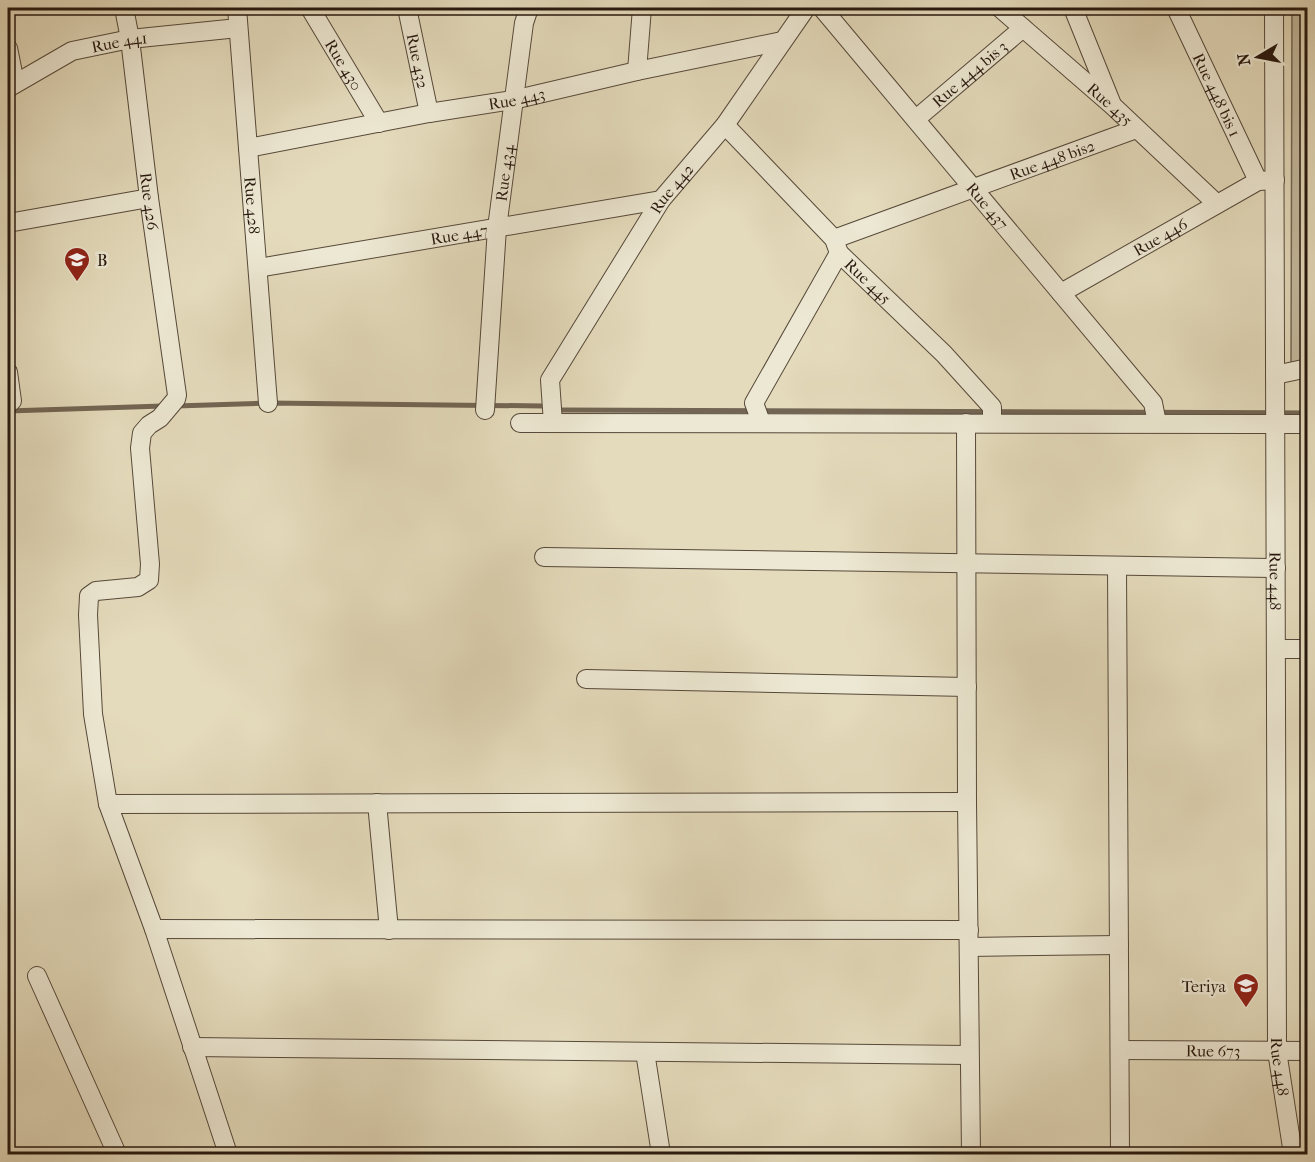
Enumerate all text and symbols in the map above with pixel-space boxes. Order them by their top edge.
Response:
north arrow [1228,27,1288,87]
street label: Rue 441 [90,28,148,56]
street label: Rue 432 [403,32,433,90]
street label: Rue 430 [321,35,367,94]
street label: Rue 444 bis 3 [928,36,1011,111]
street label: Rue 448 bis 1 [1189,50,1245,140]
text: N [1233,51,1254,67]
street label: Rue 435 [1083,79,1137,129]
street label: Rue 443 [487,83,547,113]
street label: Rue 448 bis2 [1007,135,1097,184]
street label: Rue 434 [491,143,517,202]
street label: Rue 442 [646,160,697,217]
street label: Rue 426 [137,171,163,232]
street label: Rue 428 [241,176,264,235]
street label: Rue 437 [963,178,1013,233]
street label: Rue 446 [1130,214,1191,260]
street label: Rue 447 [429,220,490,248]
school or university icon: B [62,245,92,283]
place label: B [97,251,107,270]
street label: Rue 445 [841,254,895,308]
street label: Rue 448 [1266,552,1285,610]
school or university icon: Teriya [1231,971,1261,1009]
place label: Teriya [1182,977,1227,996]
street label: Rue 448 [1267,1038,1293,1097]
street label: Rue 673 [1186,1041,1240,1060]

